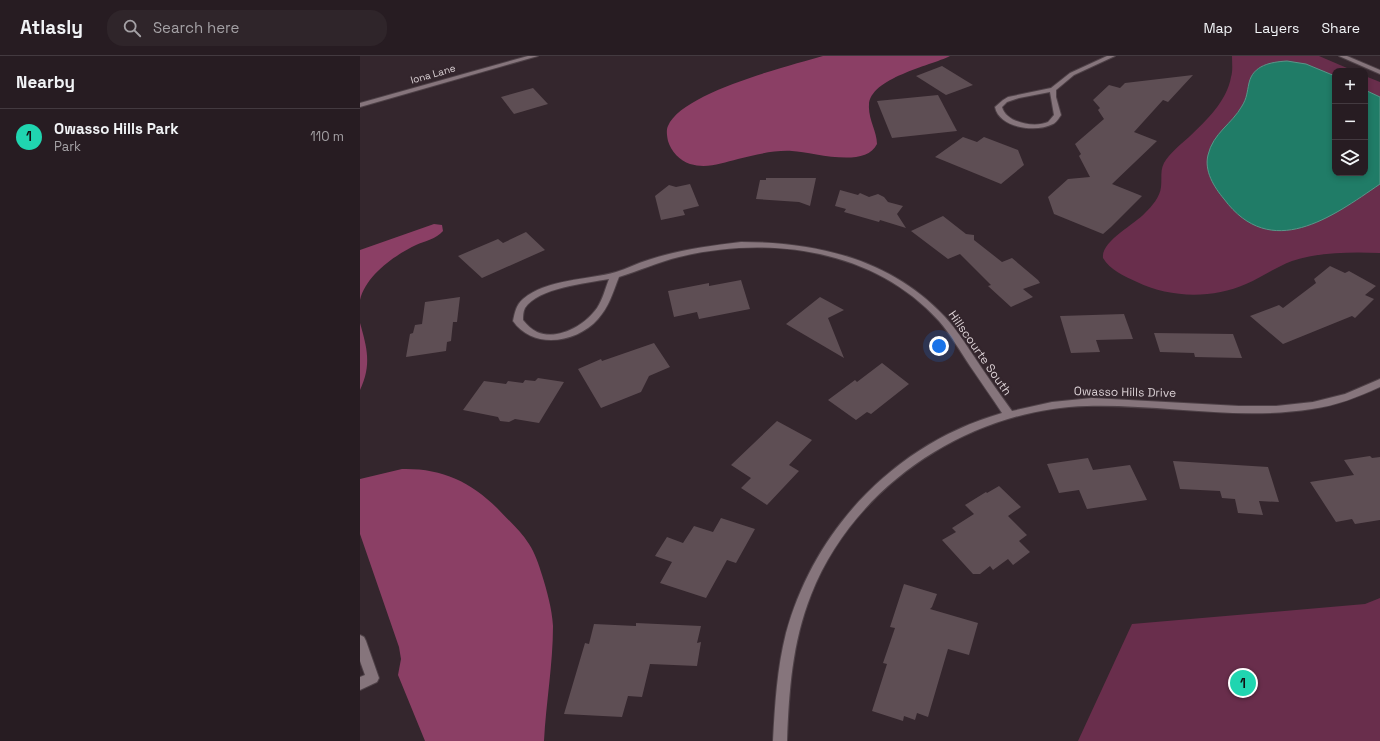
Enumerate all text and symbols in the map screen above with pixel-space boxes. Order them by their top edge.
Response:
search box [107,10,387,46]
text: Atlasly [20,15,83,40]
icon: search [121,17,143,39]
text: Search here [153,18,239,37]
text: Map [1203,19,1233,37]
text: Layers [1255,19,1299,37]
text: Share [1321,19,1360,37]
street label: Iona Lane [409,61,457,87]
map controls [1332,68,1368,176]
button: + [1332,68,1368,104]
text: Nearby [16,71,75,93]
button: − [1332,104,1368,140]
text: Owasso Hills Park [54,119,179,138]
text: 1 [26,128,32,145]
text: 110 m [310,128,344,145]
text: Park [54,138,81,155]
button: layers [1332,140,1368,176]
street label: Hillscourte South [945,307,1015,399]
your location [929,336,949,356]
street label: Owasso Hills Drive [1074,383,1176,401]
pin: 1 [1230,668,1256,698]

